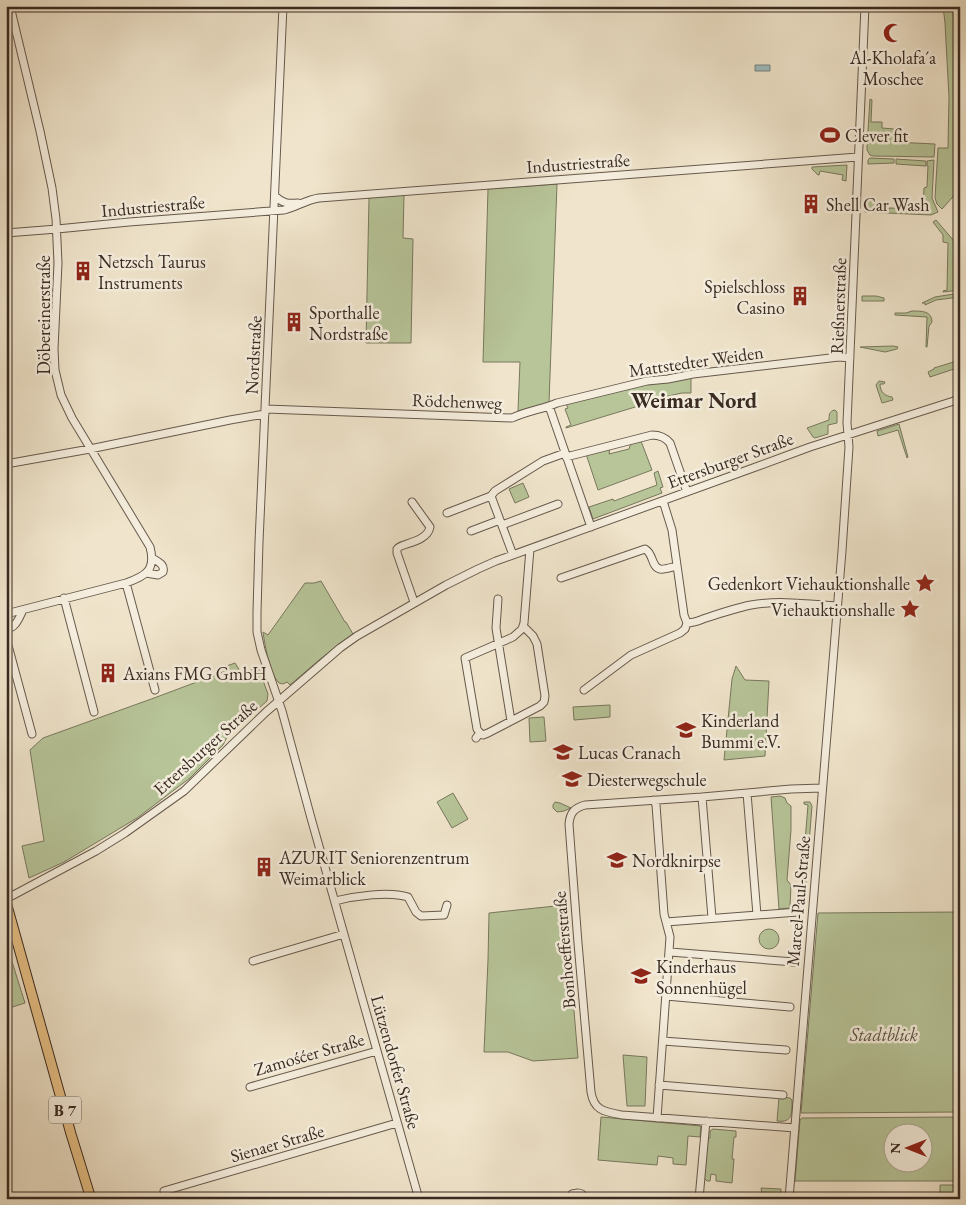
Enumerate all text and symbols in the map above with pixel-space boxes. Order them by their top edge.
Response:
mosque icon: Al-Kholafa´a Moschee [882,22,904,44]
place label: Al-Kholafa´a Moschee [849,46,937,90]
sports icon: Clever fit [819,124,841,146]
place label: Clever fit [845,124,909,147]
street label: Industriestraße [525,148,631,178]
street label: Industriestraße [100,190,206,222]
building icon: Shell Car Wash [800,193,822,215]
place label: Shell Car Wash [826,193,929,216]
place label: Netzsch Taurus Instruments [98,250,206,294]
street label: Döbereinerstraße [32,255,55,375]
street label: Rießnerstraße [825,257,851,355]
building icon: Netzsch Taurus Instruments [72,260,94,282]
place label: Spielschloss Casino [704,275,785,319]
building icon: Spielschloss Casino [789,285,811,307]
place label: Sporthalle Nordstraße [309,301,388,345]
building icon: Sporthalle Nordstraße [283,311,305,333]
street label: Nordstraße [239,315,267,395]
street label: Mattstedter Weiden [627,340,765,382]
district label: Weimar Nord [631,386,757,415]
street label: Rödchenweg [411,388,503,414]
street label: Ettersburger Straße [664,427,796,493]
place label: Gedenkort Viehauktionshalle [708,572,910,595]
place icon: Gedenkort Viehauktionshalle [914,572,936,594]
place label: Viehauktionshalle [771,598,895,621]
place icon: Viehauktionshalle [899,598,921,620]
building icon: Axians FMG GmbH [97,662,119,684]
place label: Axians FMG GmbH [122,662,267,685]
street label: Ettersburger Straße [148,694,262,800]
place label: Kinderland Bummi e.V. [701,709,781,753]
school or university icon: Kinderland Bummi e.V. [675,719,697,741]
school or university icon: Lucas Cranach [552,741,574,763]
place label: Lucas Cranach [578,741,681,764]
school or university icon: Diesterwegschule [561,768,583,790]
place label: Diesterwegschule [587,768,706,791]
street label: Marcel-Paul-Straße [781,835,815,967]
place label: AZURIT Seniorenzentrum Weimarblick [278,846,469,890]
school or university icon: Nordknirpse [606,849,628,871]
place label: Nordknirpse [632,849,721,872]
building icon: AZURIT Seniorenzentrum Weimarblick [253,856,275,878]
street label: Bonhoefferstraße [547,890,581,1010]
place label: Kinderhaus Sonnenhügel [656,955,747,999]
school or university icon: Kinderhaus Sonnenhügel [630,965,652,987]
street label: Lützendorfer Straße [366,992,426,1132]
park label: Stadtblick [849,1023,918,1046]
street label: Zamośćer Straße [251,1027,367,1081]
road number: B 7 [49,1096,81,1124]
street label: Sienaer Straße [227,1119,327,1167]
north arrow [884,1122,934,1172]
text: N [886,1142,904,1154]

